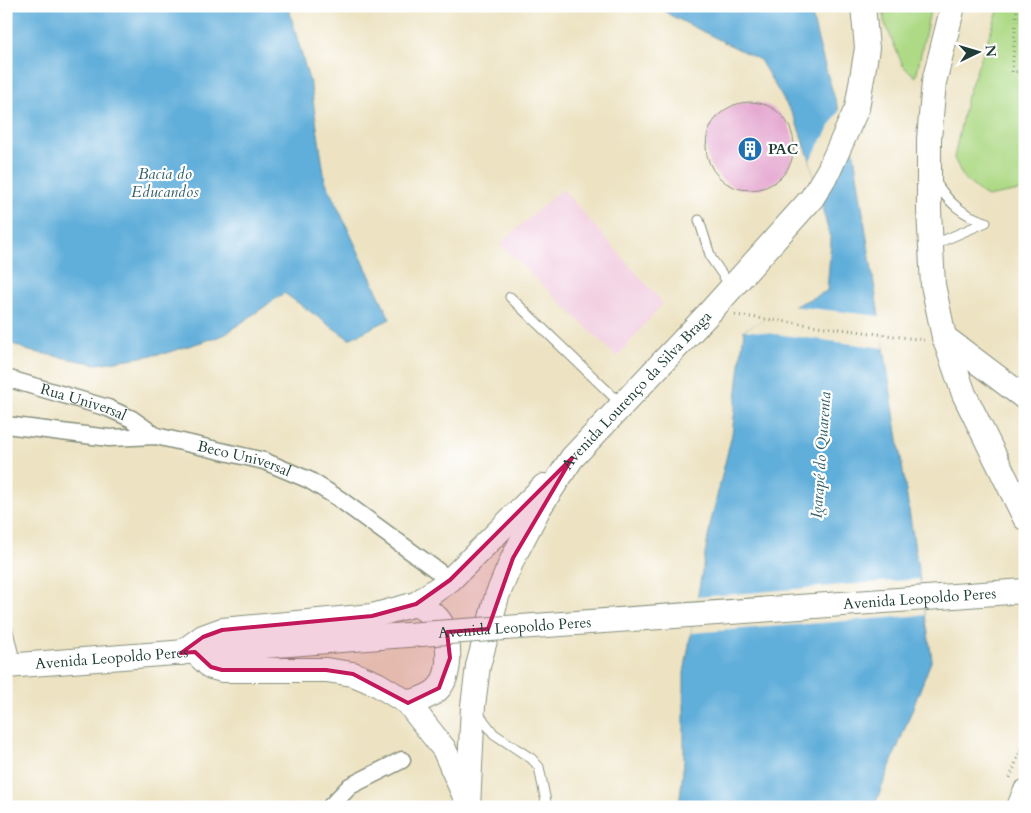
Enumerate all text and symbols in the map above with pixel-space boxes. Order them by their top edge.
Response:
north arrow [954,28,1004,78]
text: N [980,44,1000,58]
building icon: PAC [737,136,763,162]
place label: PAC [768,139,799,159]
water label: Bacia do Educandos [131,163,199,203]
street label: Avenida Lourenço da Silva Braga [557,306,716,473]
street label: Rua Universal [38,379,130,425]
water label: Igarapé do Quarenta [806,391,836,519]
street label: Beco Universal [196,436,294,481]
street label: Avenida Leopoldo Peres [842,583,997,614]
street label: Avenida Leopoldo Peres [437,612,592,643]
street label: Avenida Leopoldo Peres [34,642,189,674]

